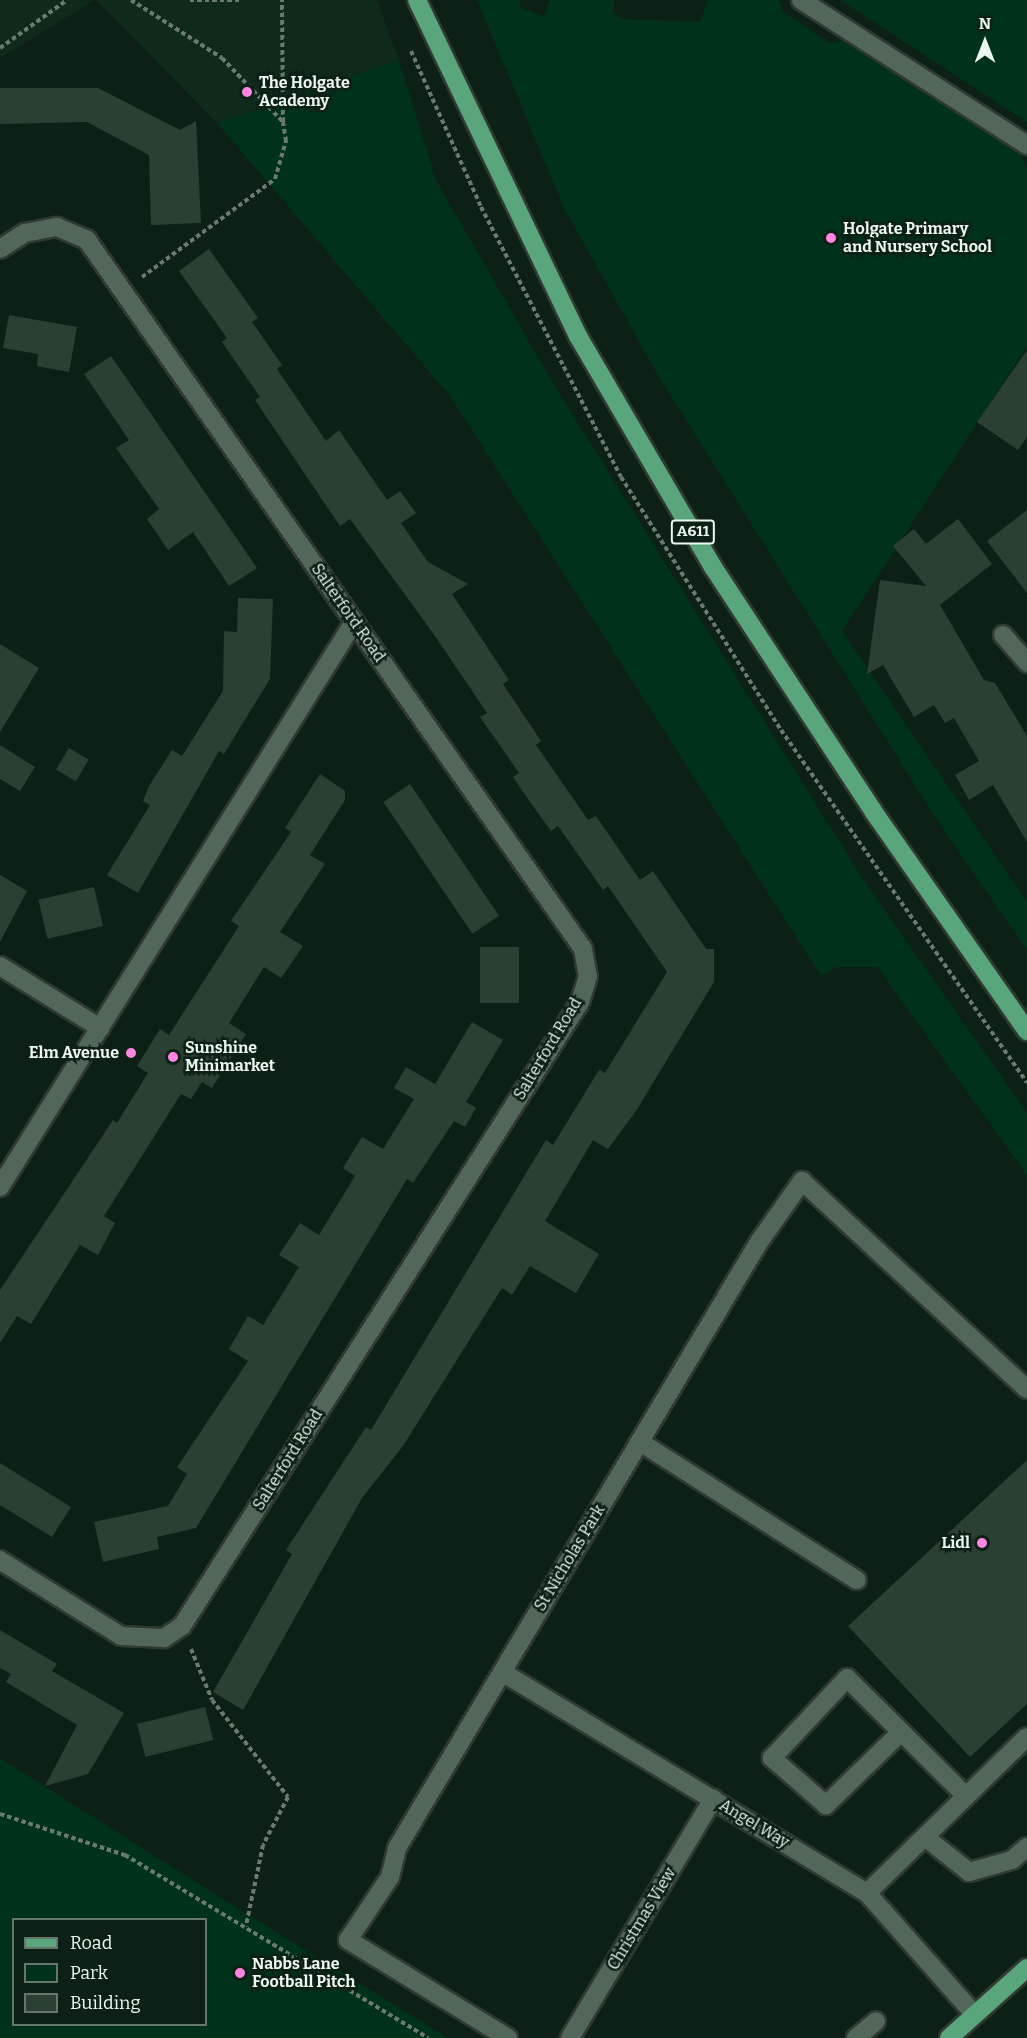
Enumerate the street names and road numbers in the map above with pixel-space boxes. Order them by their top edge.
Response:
road number: A611 [670,520,716,544]
street label: Salterford Road [307,560,389,666]
street label: Salterford Road [510,995,586,1103]
street label: Salterford Road [249,1406,327,1514]
street label: St Nicholas Park [531,1501,609,1615]
street label: Angel Way [716,1796,792,1852]
street label: Christmas View [604,1864,680,1974]

